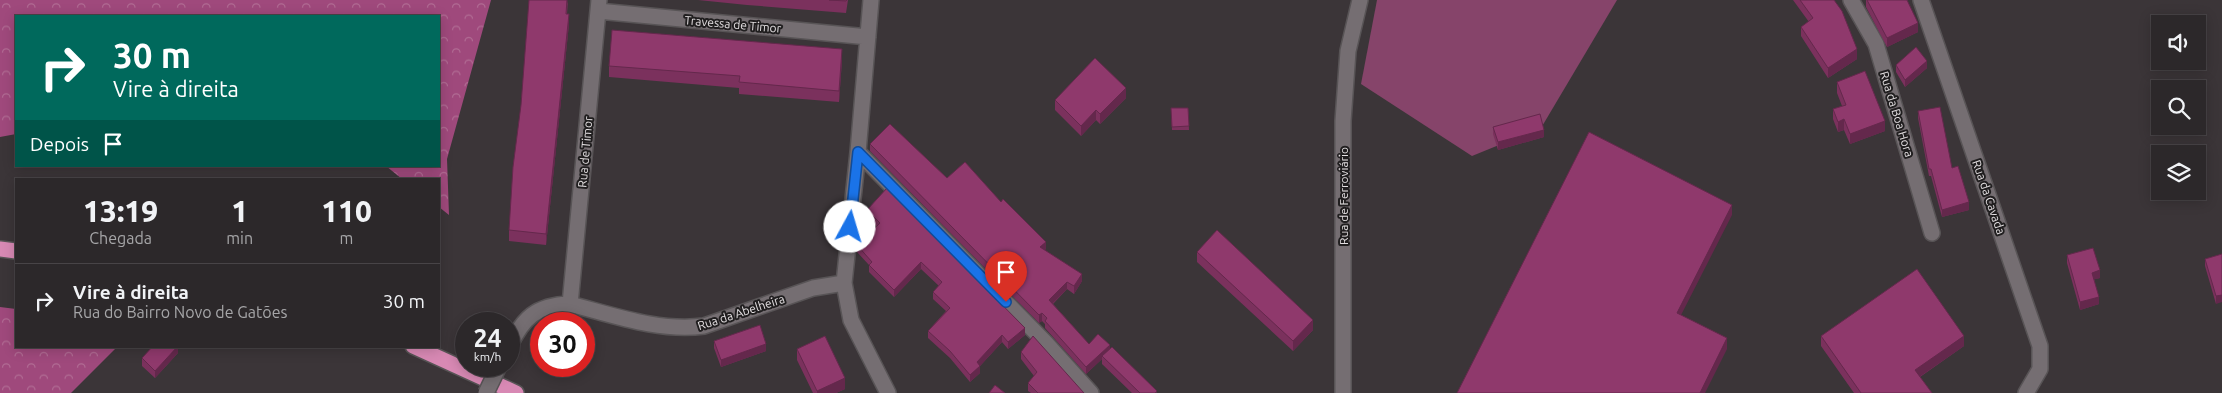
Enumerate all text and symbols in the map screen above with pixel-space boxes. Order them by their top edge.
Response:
street label: Travessa de Timor [684,13,782,35]
map controls [2151,15,2206,200]
button: sound [2151,15,2206,70]
icon: right [30,35,95,100]
text: 30 m [113,35,191,75]
street label: Rua da Boa Hora [1878,70,1916,158]
text: Vire à direita [113,76,239,101]
button: search [2151,80,2206,135]
street label: Rua de Timor [575,115,595,188]
icon: arrive [99,130,127,158]
text: Depois [30,133,89,155]
button: layers [2151,145,2206,200]
street label: Rua de Ferroviário [1337,147,1350,245]
street label: Rua da Cavada [1970,158,2008,236]
text: 13:19 [83,194,158,228]
text: 1 [231,194,248,228]
text: 110 [321,194,372,228]
position arrow [823,200,875,252]
text: Chegada [89,229,152,247]
text: min [226,229,253,247]
text: m [340,229,353,247]
pin [985,251,1027,302]
icon: arrive [992,258,1020,286]
text: Vire à direita [73,281,189,303]
icon: right [30,287,58,315]
text: 30 m [383,290,425,312]
street label: Rua da Abelheira [696,292,786,332]
text: Rua do Bairro Novo de Gatões [73,303,287,321]
speed limit sign: 30 [530,312,595,377]
text: 24 [473,324,502,352]
text: km/h [474,350,501,363]

